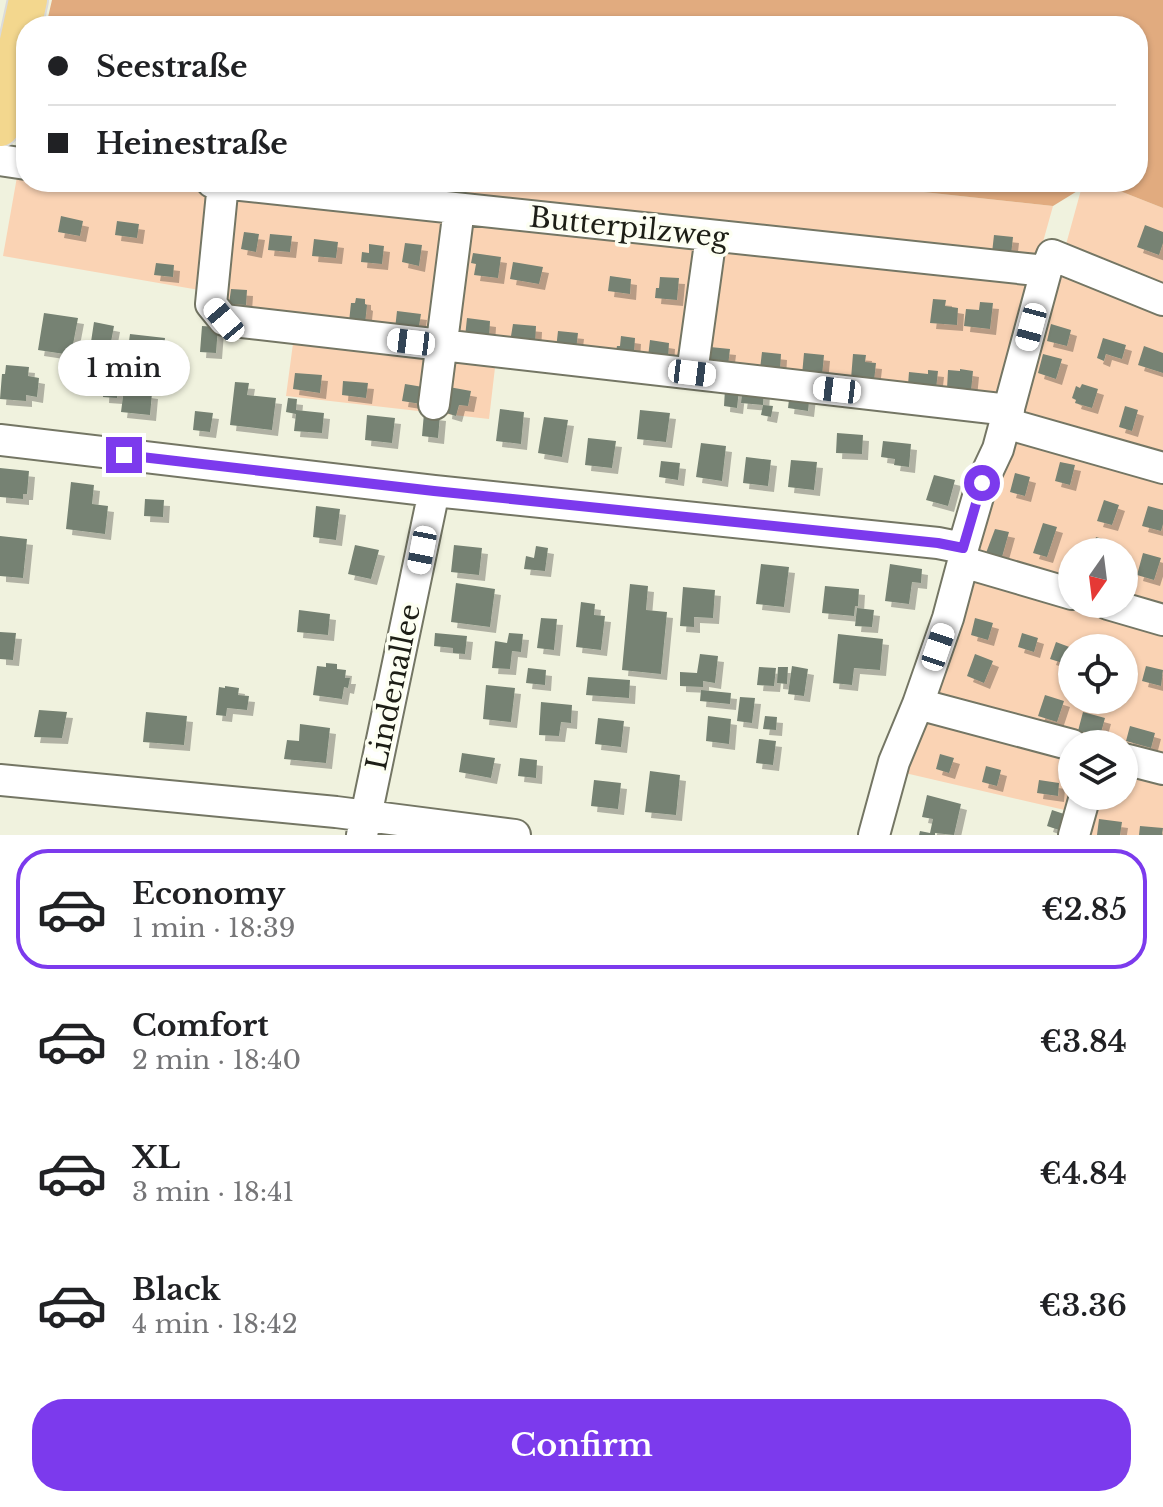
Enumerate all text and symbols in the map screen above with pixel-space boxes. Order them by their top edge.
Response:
text: Seestraße [96,48,247,85]
text: Heinestraße [96,125,288,162]
street label: Butterpilzweg [528,200,732,255]
car [199,294,249,346]
car [1013,301,1049,353]
car [386,327,436,357]
callout: 1 min [58,339,190,395]
text: 1 min [87,352,161,384]
car [667,358,717,388]
car [812,375,862,405]
route end [106,437,142,473]
route start [964,465,1000,501]
car [406,524,438,576]
north arrow [1058,538,1138,618]
map controls [1058,538,1138,810]
street label: Lindenallee [359,601,428,774]
car [919,620,957,674]
button: locate [1058,634,1138,714]
button: layers [1058,730,1138,810]
icon: car [36,873,108,945]
text: Economy [132,875,285,912]
text: €2.85 [1041,891,1127,928]
text: 1 min · 18:39 [132,912,296,944]
icon: car [36,1005,108,1077]
text: Comfort [132,1007,269,1044]
text: €3.84 [1040,1023,1127,1060]
text: 2 min · 18:40 [132,1044,301,1076]
icon: car [36,1137,108,1209]
text: XL [132,1139,180,1176]
text: €4.84 [1040,1155,1127,1192]
text: 3 min · 18:41 [132,1176,294,1208]
icon: car [36,1269,108,1341]
text: Black [132,1271,220,1308]
text: €3.36 [1039,1287,1127,1324]
text: 4 min · 18:42 [132,1308,298,1340]
button: Confirm [32,1399,1131,1491]

